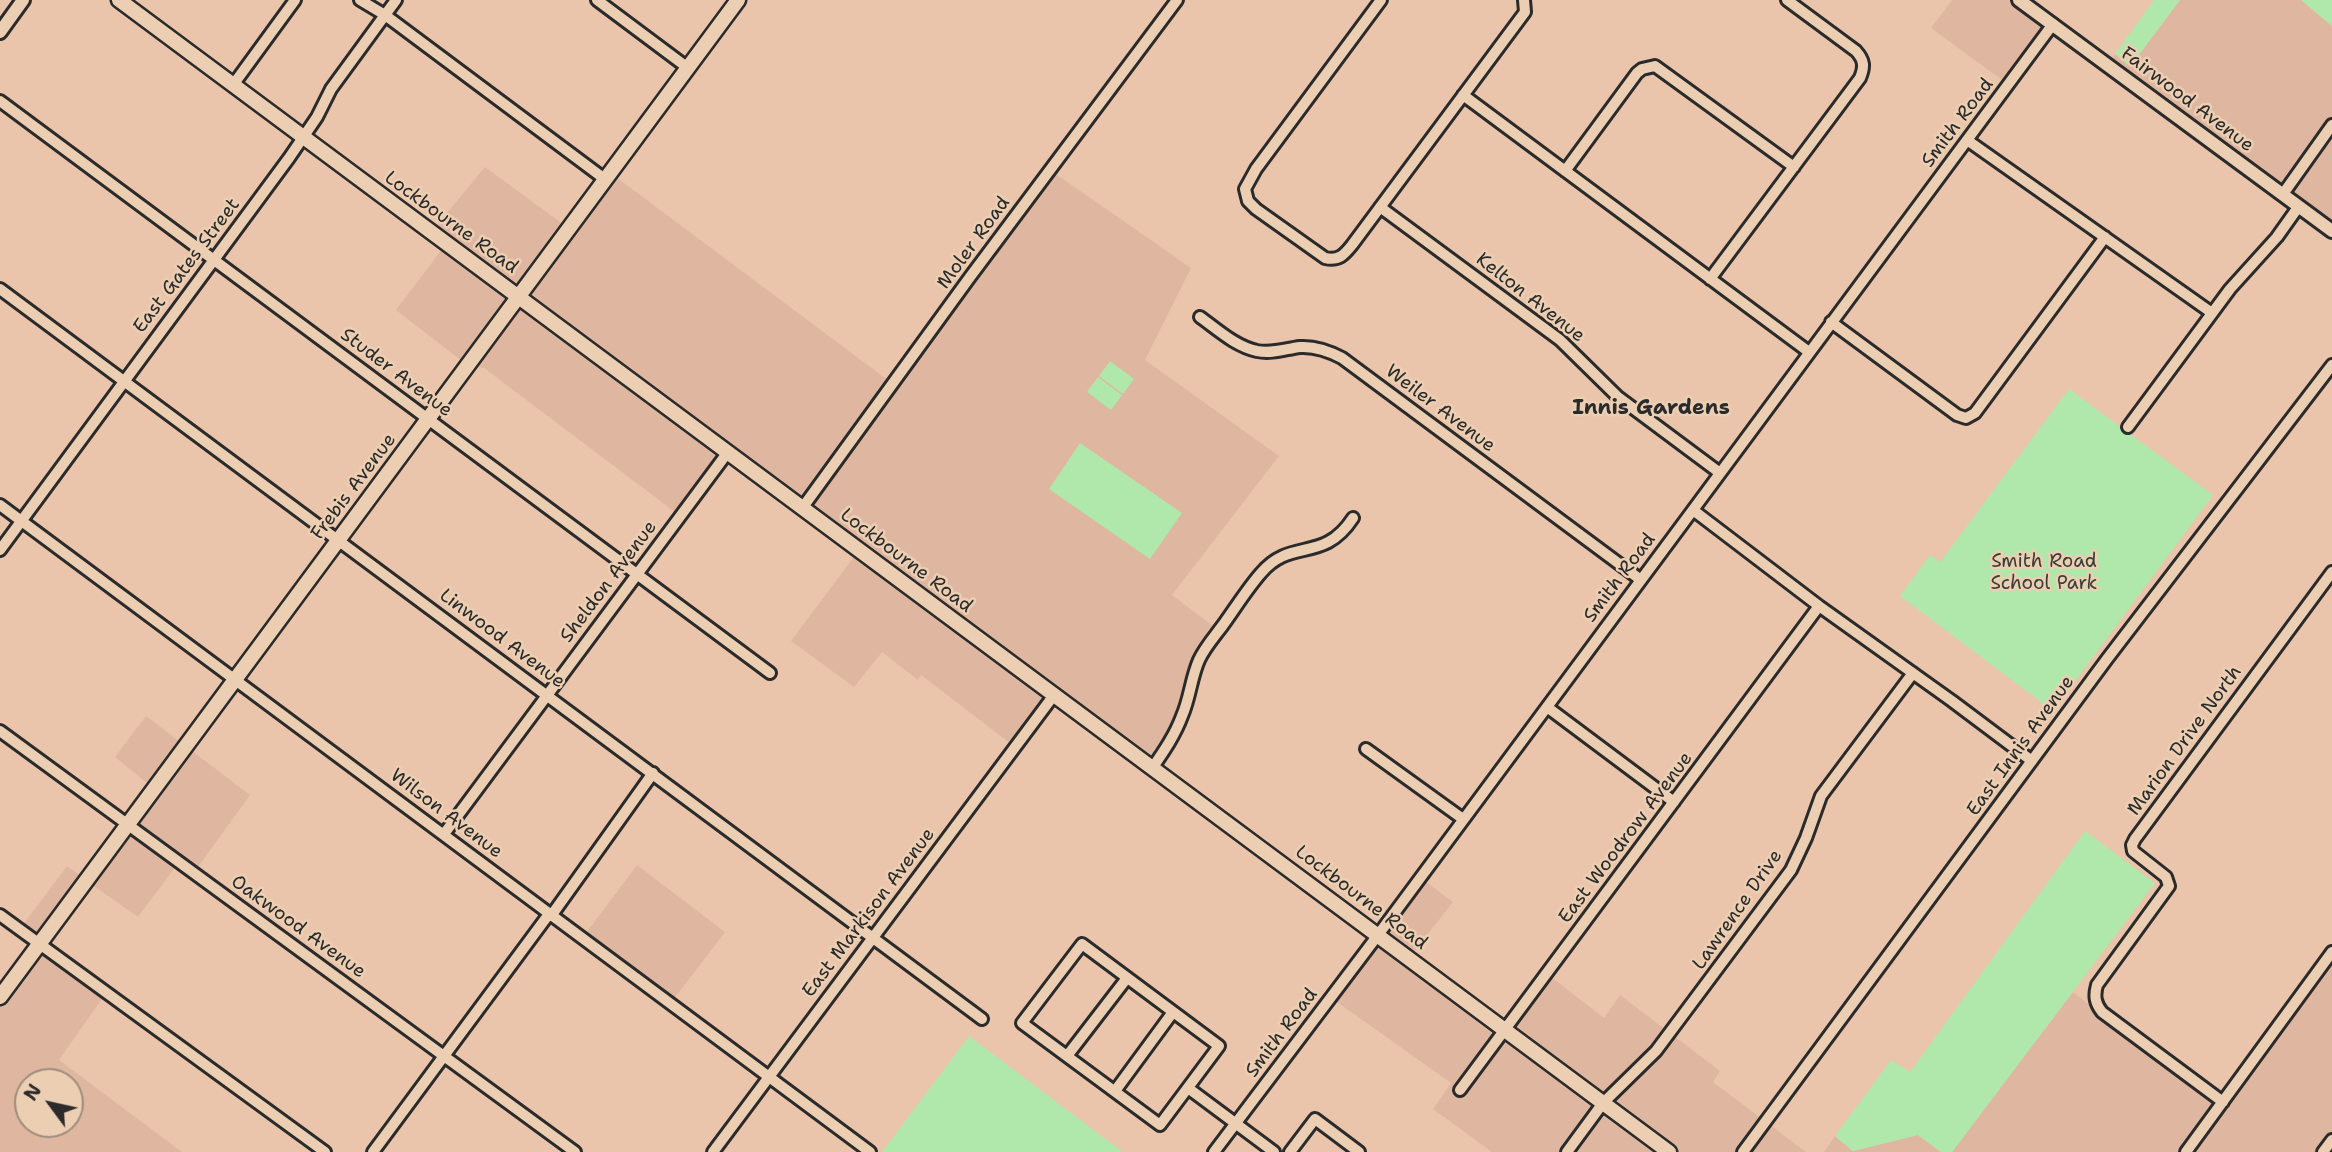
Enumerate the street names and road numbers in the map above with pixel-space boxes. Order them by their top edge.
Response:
street label: Fairwood Avenue [2116,43,2258,157]
street label: Smith Road [1917,74,1999,172]
street label: Lockbourne Road [380,167,522,279]
street label: Moler Road [933,192,1015,294]
street label: East Gates Street [129,194,245,338]
street label: Kelton Avenue [1471,248,1589,348]
street label: Studer Avenue [336,324,456,422]
street label: Weiler Avenue [1381,360,1499,458]
street label: Frebis Avenue [307,429,401,545]
street label: Lockbourne Road [835,504,977,618]
street label: Sheldon Avenue [556,517,662,647]
street label: Smith Road [1579,529,1661,627]
street label: Linwood Avenue [435,584,569,694]
street label: Marion Drive North [2123,662,2247,820]
street label: East Innis Avenue [1962,671,2080,821]
street label: East Woodrow Avenue [1554,748,1698,928]
street label: Wilson Avenue [385,764,507,864]
street label: East Markison Avenue [798,824,940,1002]
street label: Lockbourne Road [1290,841,1432,955]
street label: Lawrence Drive [1688,846,1788,974]
street label: Oakwood Avenue [226,870,370,984]
street label: Smith Road [1241,984,1323,1082]

